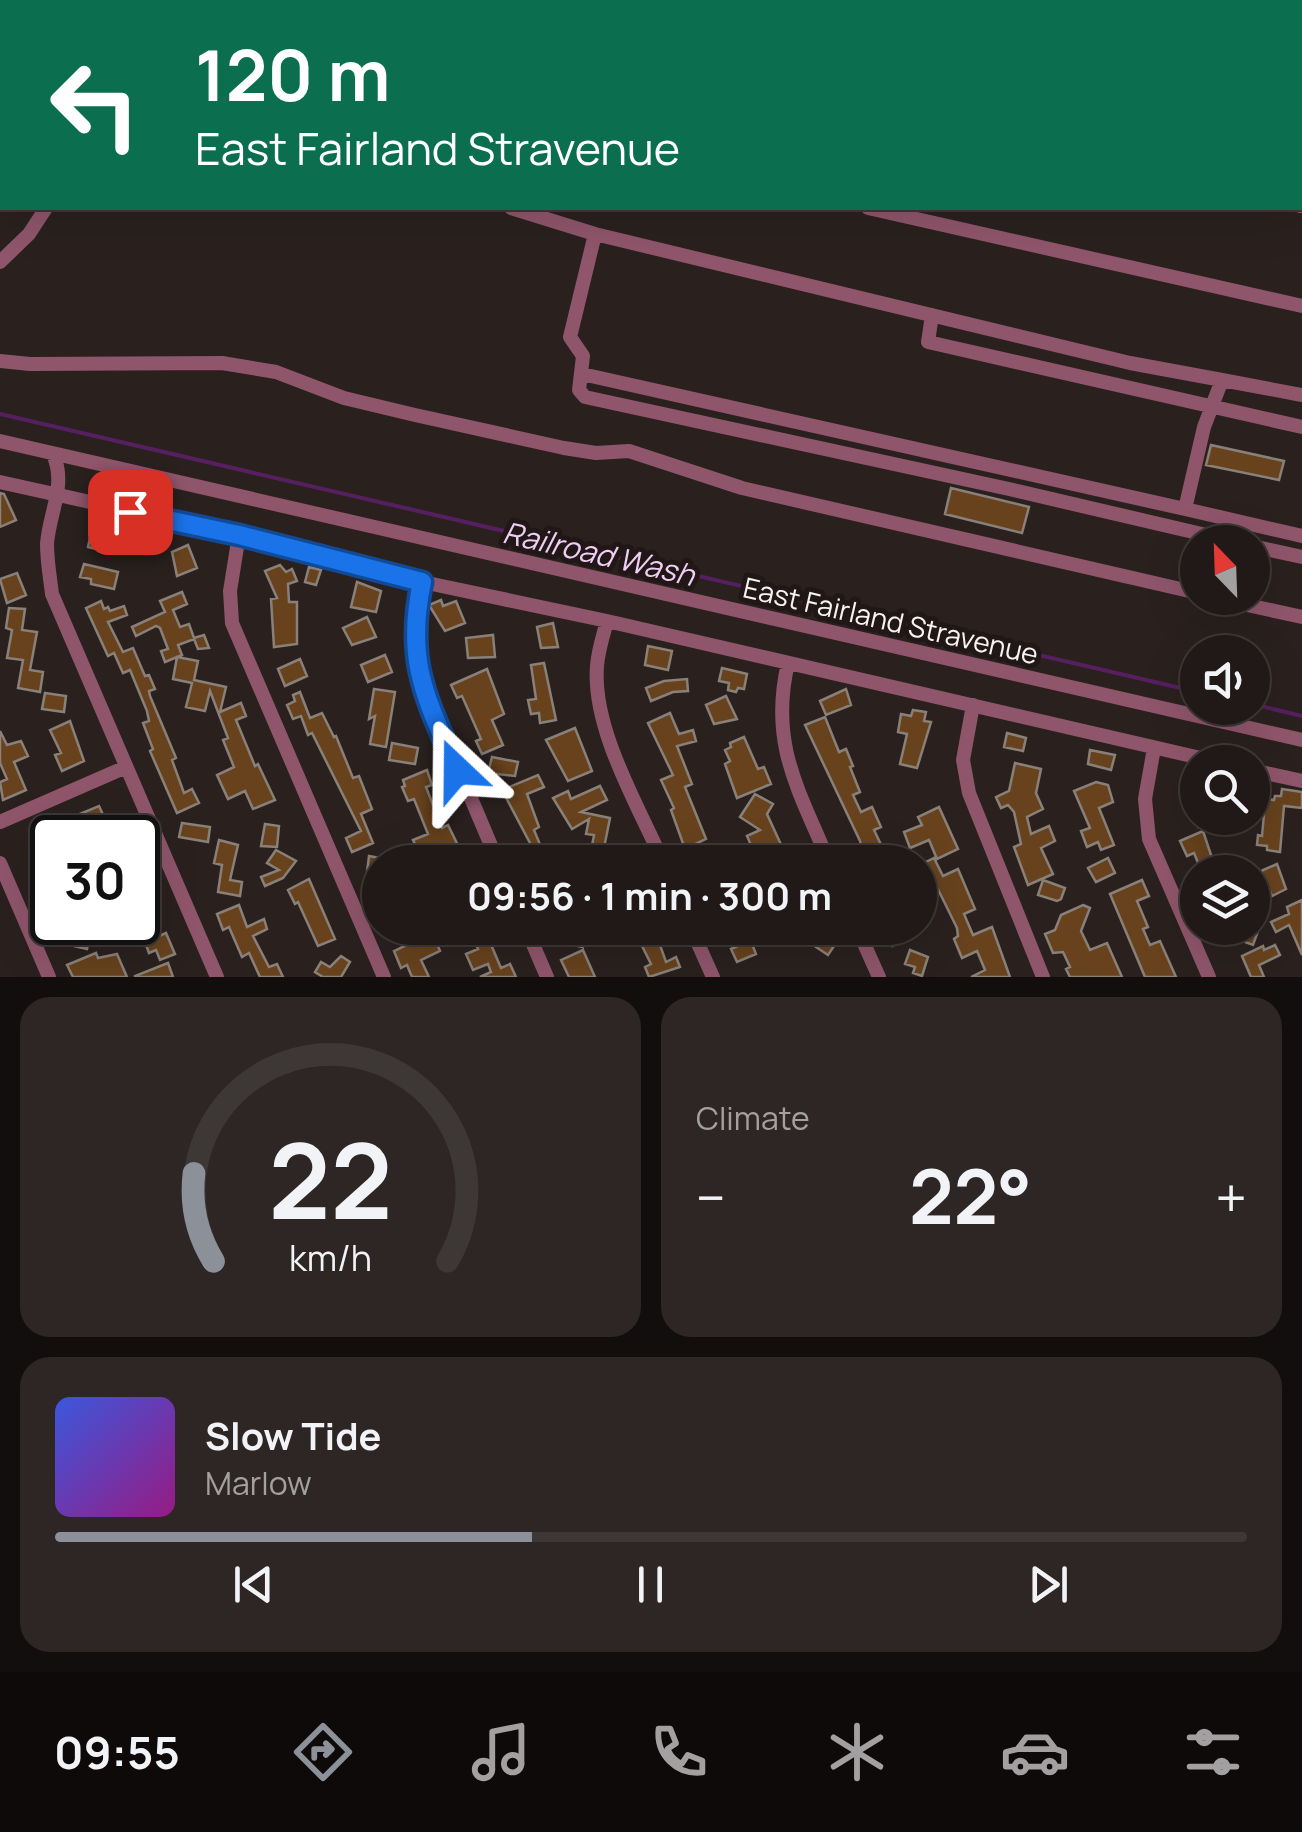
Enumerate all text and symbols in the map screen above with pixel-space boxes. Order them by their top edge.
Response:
text: 120 m [195,26,390,122]
icon: left [30,40,160,170]
text: East Fairland Stravenue [195,117,680,179]
pin [88,470,173,555]
icon: arrive [103,485,158,540]
water label: Railroad Wash [499,511,700,595]
north arrow [1180,525,1270,615]
map controls [1180,525,1270,945]
street label: East Fairland Stravenue [740,568,1042,672]
button: sound [1180,635,1270,725]
position arrow [405,718,509,822]
button: search [1180,745,1270,835]
speed limit sign: 30 [30,815,160,945]
button: layers [1180,855,1270,945]
text: 09:56 · 1 min · 300 m [467,869,832,921]
text: Climate [696,1096,810,1140]
text: 22 [269,1108,392,1250]
text: 22° [909,1144,1032,1247]
text: − [696,1159,726,1235]
text: + [1215,1159,1247,1235]
text: km/h [289,1233,372,1282]
text: Slow Tide [205,1409,382,1461]
text: Marlow [205,1461,312,1505]
icon: previous [226,1557,281,1612]
icon: pause [623,1557,678,1612]
icon: next [1021,1557,1076,1612]
icon: directions [288,1717,358,1787]
icon: music [466,1717,536,1787]
icon: phone [644,1717,714,1787]
icon: climate [822,1717,892,1787]
icon: car [1000,1717,1070,1787]
icon: filters [1178,1717,1248,1787]
text: 09:55 [54,1721,180,1783]

